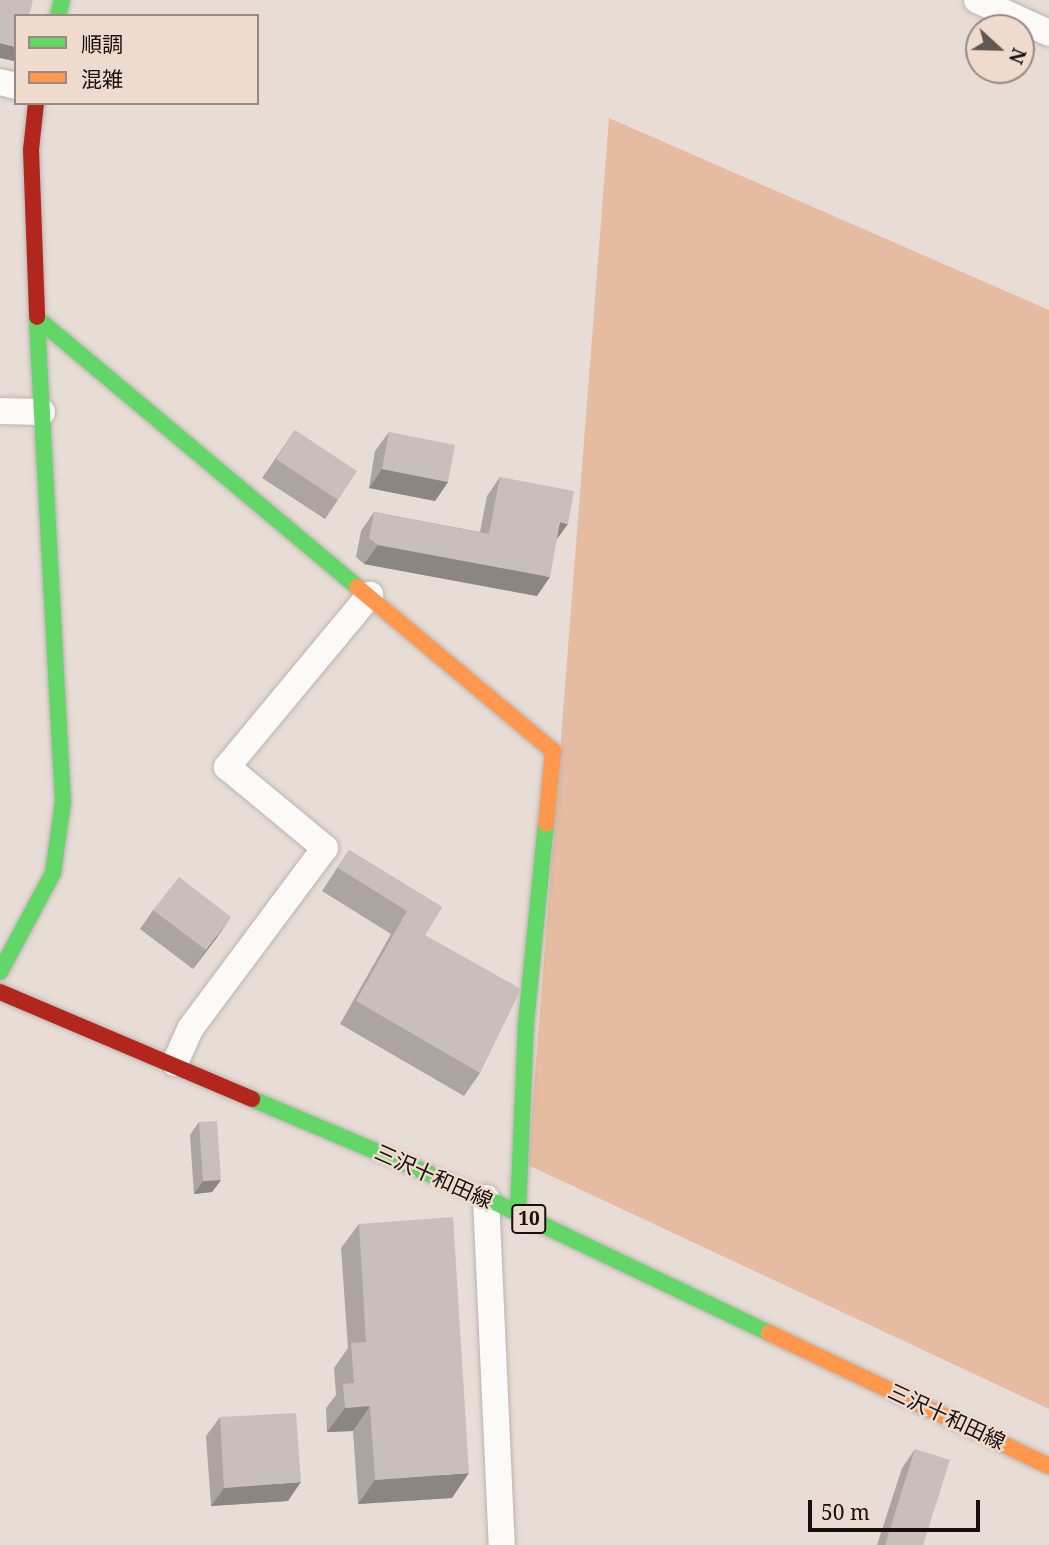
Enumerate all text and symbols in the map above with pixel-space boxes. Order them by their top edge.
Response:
legend [14,14,259,105]
north arrow [965,14,1035,84]
text: 順調 [81,30,123,58]
text: N [1003,44,1032,68]
text: 混雑 [81,65,123,93]
street label: 三沢十和田線 [371,1139,497,1213]
road number: 10 [510,1204,548,1234]
street label: 三沢十和田線 [885,1378,1009,1454]
scale bar [811,1486,982,1530]
text: 50 m [821,1498,870,1526]

